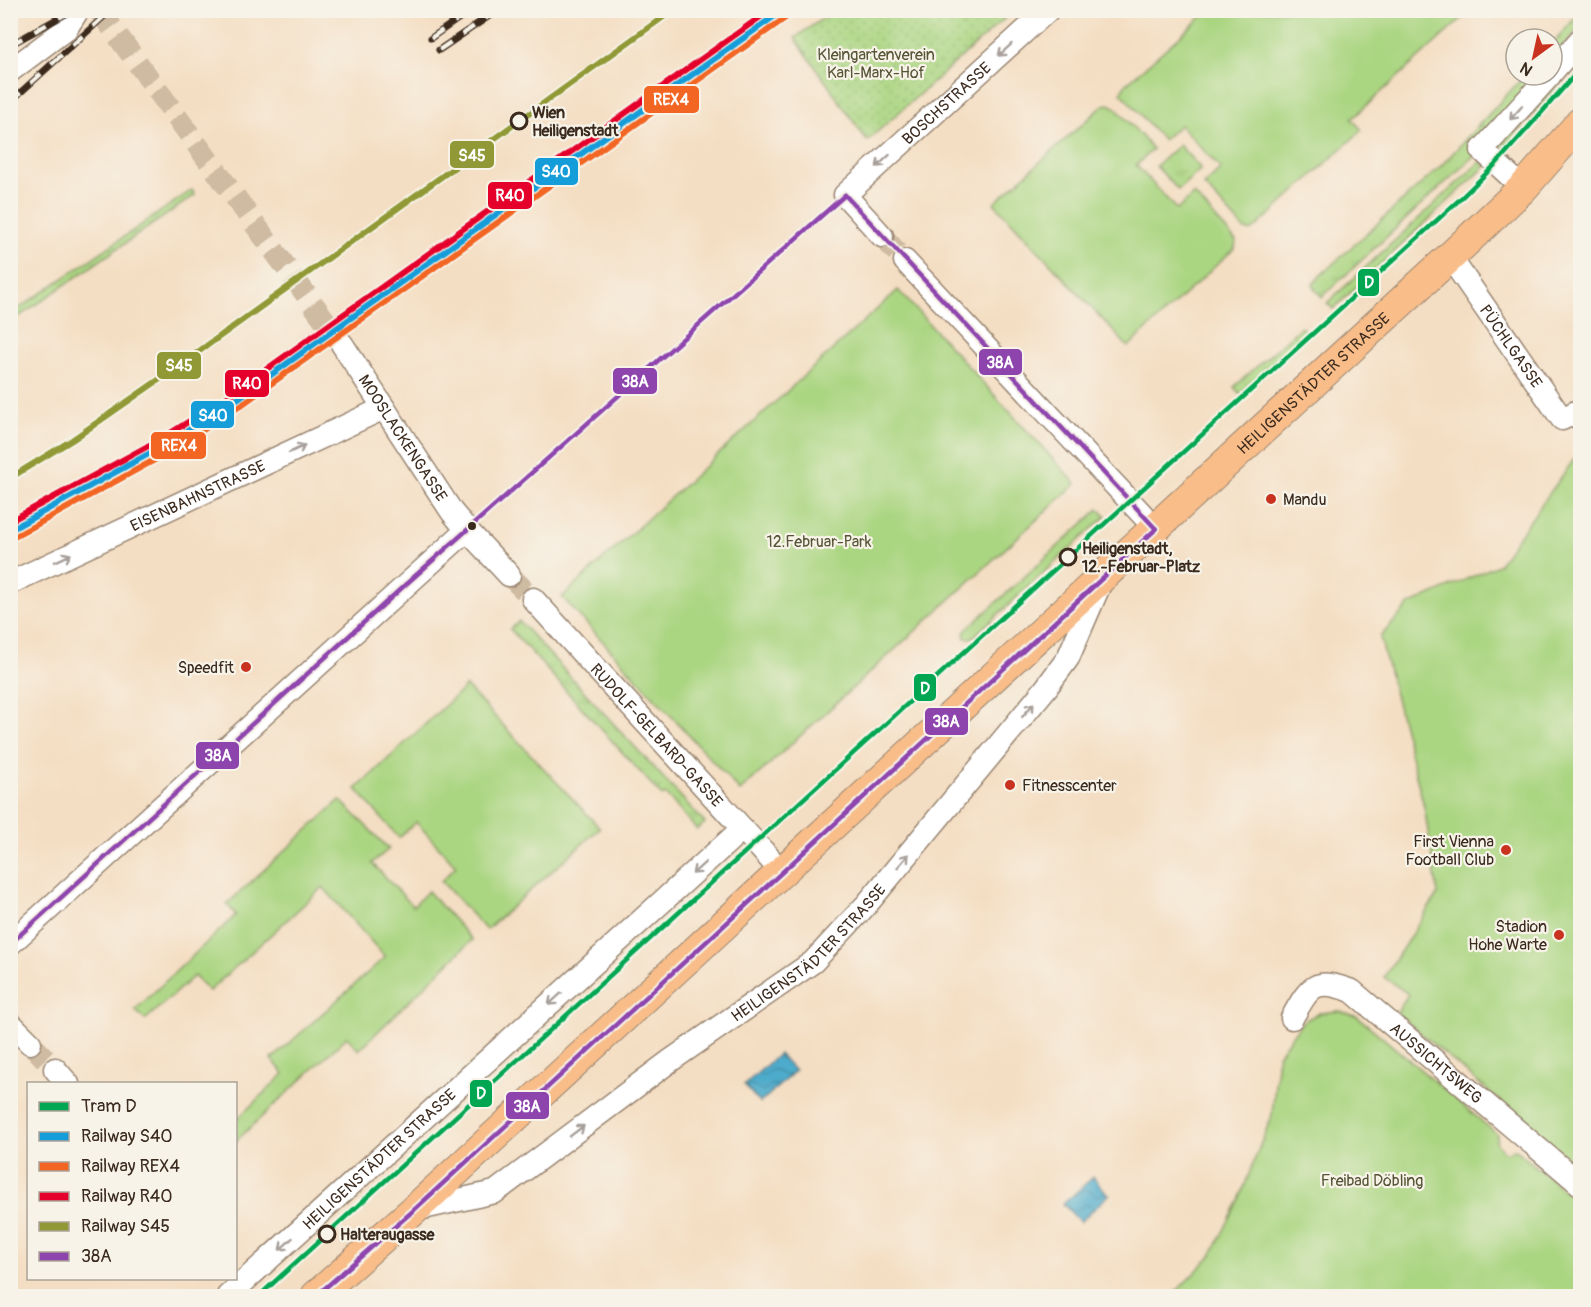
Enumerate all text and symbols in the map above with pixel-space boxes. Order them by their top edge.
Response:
north arrow [1504,27,1564,87]
one-way arrow [997,43,1012,57]
park label: Kleingartenverein Karl-Marx-Hof [817,45,935,83]
text: N [1516,57,1536,80]
street label: BOSCHSTRASSE [898,58,995,149]
line badge: REX4 [643,85,700,114]
text: REX4 [653,90,690,110]
place label: Wien Heiligenstadt [532,103,619,141]
one-way arrow [1509,105,1523,120]
marker: Wien Heiligenstadt [510,112,528,130]
line badge: S45 [449,140,495,169]
text: S45 [458,146,486,166]
one-way arrow [875,153,890,168]
line badge: S40 [534,157,579,186]
text: S40 [541,162,571,182]
line badge: R40 [487,181,533,210]
text: R40 [495,186,525,206]
line badge: D [1357,268,1380,297]
text: D [1364,273,1374,293]
street label: PÜCHLGASSE [1475,301,1546,392]
street label: HEILIGENSTÄDTER STRASSE [1233,308,1394,459]
line badge: 38A [978,348,1023,376]
line badge: S45 [156,351,202,380]
text: 38A [986,353,1014,373]
text: S45 [165,356,193,376]
line badge: 38A [612,367,658,395]
line badge: R40 [224,369,270,398]
street label: MOOSLACKENGASSE [354,371,451,505]
text: 38A [621,372,649,392]
text: R40 [232,374,262,394]
line badge: S40 [190,400,235,429]
text: S40 [198,406,228,426]
line badge: REX4 [150,431,207,460]
text: REX4 [161,436,198,456]
one-way arrow [288,443,306,454]
street label: EISENBAHNSTRASSE [127,456,269,536]
place label: Mandu [1283,490,1326,510]
marker: Mandu [1264,492,1278,506]
unlabelled marker [466,520,478,532]
park label: 12.Februar-Park [766,532,872,552]
place label: Heiligenstadt, 12.-Februar-Platz [1082,539,1201,577]
marker: Heiligenstadt, 12.-Februar-Platz [1059,548,1077,566]
one-way arrow [54,552,72,564]
place label: Speedfit [178,658,235,678]
marker: Speedfit [239,660,253,674]
street label: RUDOLF-GELBARD-GASSE [586,660,727,811]
line badge: D [913,673,937,702]
text: D [920,679,930,699]
one-way arrow [1021,703,1034,719]
line badge: 38A [924,707,969,736]
text: 38A [932,712,960,732]
line badge: 38A [195,741,240,770]
text: 38A [204,746,232,766]
place label: Fitnesscenter [1022,776,1117,796]
marker: Fitnesscenter [1003,778,1017,792]
place label: First Vienna Football Club [1406,832,1494,870]
marker: First Vienna Football Club [1499,843,1513,857]
one-way arrow [896,854,910,869]
one-way arrow [692,861,707,875]
street label: HEILIGENSTÄDTER STRASSE [728,880,890,1027]
place label: Stadion Hohe Warte [1468,917,1547,955]
marker: Stadion Hohe Warte [1552,928,1566,942]
one-way arrow [548,992,563,1006]
street label: AUSSICHTSWEG [1386,1019,1486,1108]
line badge: D [469,1079,493,1108]
legend [27,1082,237,1280]
text: D [476,1084,486,1104]
street label: HEILIGENSTÄDTER STRASSE [299,1085,461,1234]
line badge: 38A [505,1091,550,1120]
text: Tram D [81,1095,136,1118]
text: 38A [513,1097,541,1117]
text: Railway S40 [81,1125,173,1148]
one-way arrow [569,1125,585,1138]
text: Railway REX4 [81,1155,180,1178]
park label: Freibad Döbling [1321,1171,1423,1191]
text: Railway R40 [81,1185,173,1208]
text: Railway S45 [81,1215,170,1238]
marker: Halteraugasse [318,1225,336,1243]
place label: Halteraugasse [340,1225,435,1245]
one-way arrow [279,1237,294,1251]
text: 38A [81,1245,112,1268]

